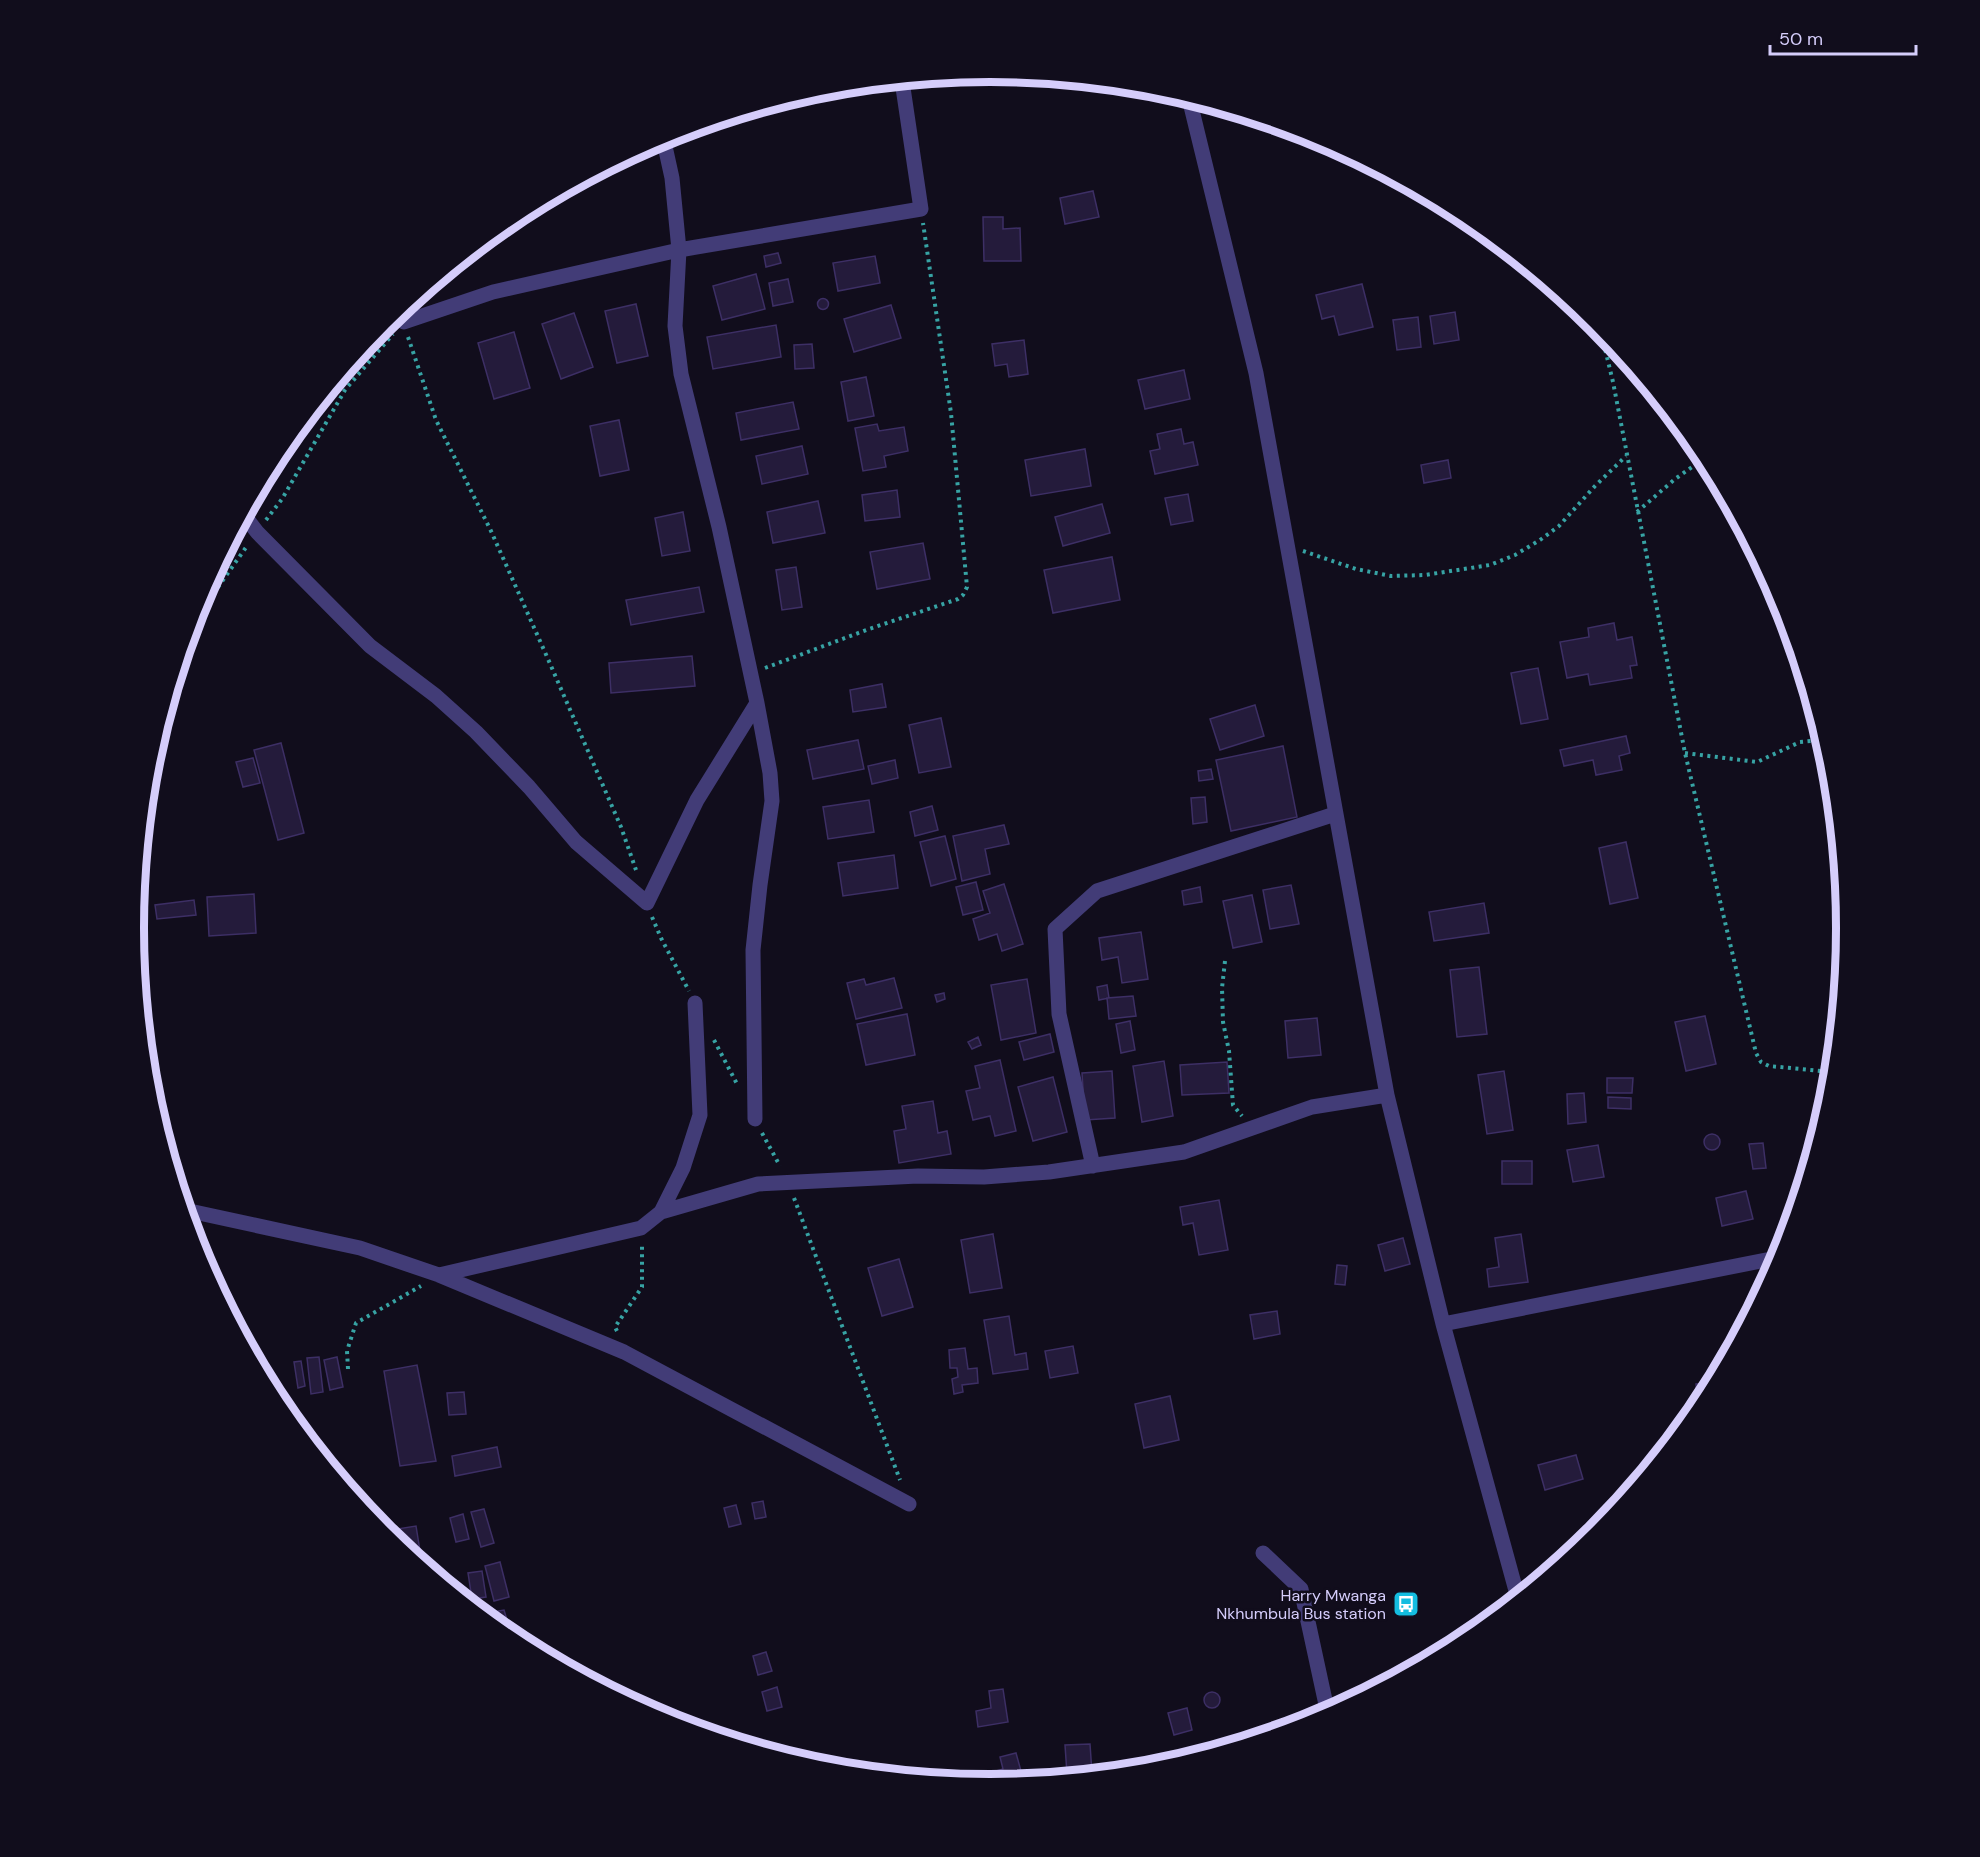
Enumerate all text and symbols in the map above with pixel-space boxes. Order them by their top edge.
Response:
scale bar [1770,18,1916,56]
text: 50 m [1779,27,1823,51]
place label: Harry Mwanga Nkhumbula Bus station [1216,1585,1386,1624]
bus stop icon: Harry Mwanga Nkhumbula Bus station [1391,1589,1421,1619]

